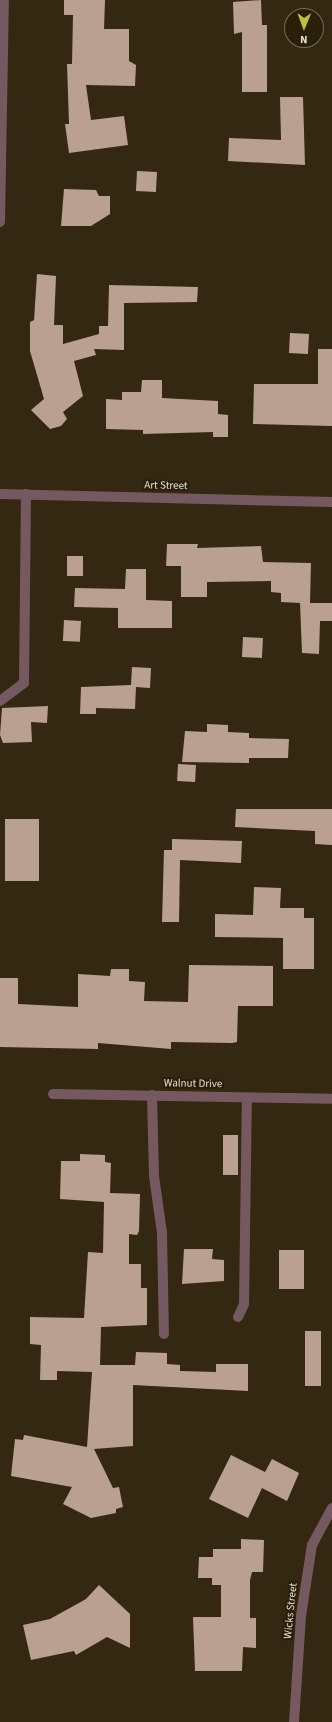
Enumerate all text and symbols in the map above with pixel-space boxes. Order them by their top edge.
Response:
north arrow [284,8,324,48]
text: N [300,32,308,47]
street label: Art Street [144,479,188,493]
street label: Walnut Drive [164,1077,222,1091]
street label: Wicks Street [281,1582,301,1640]

